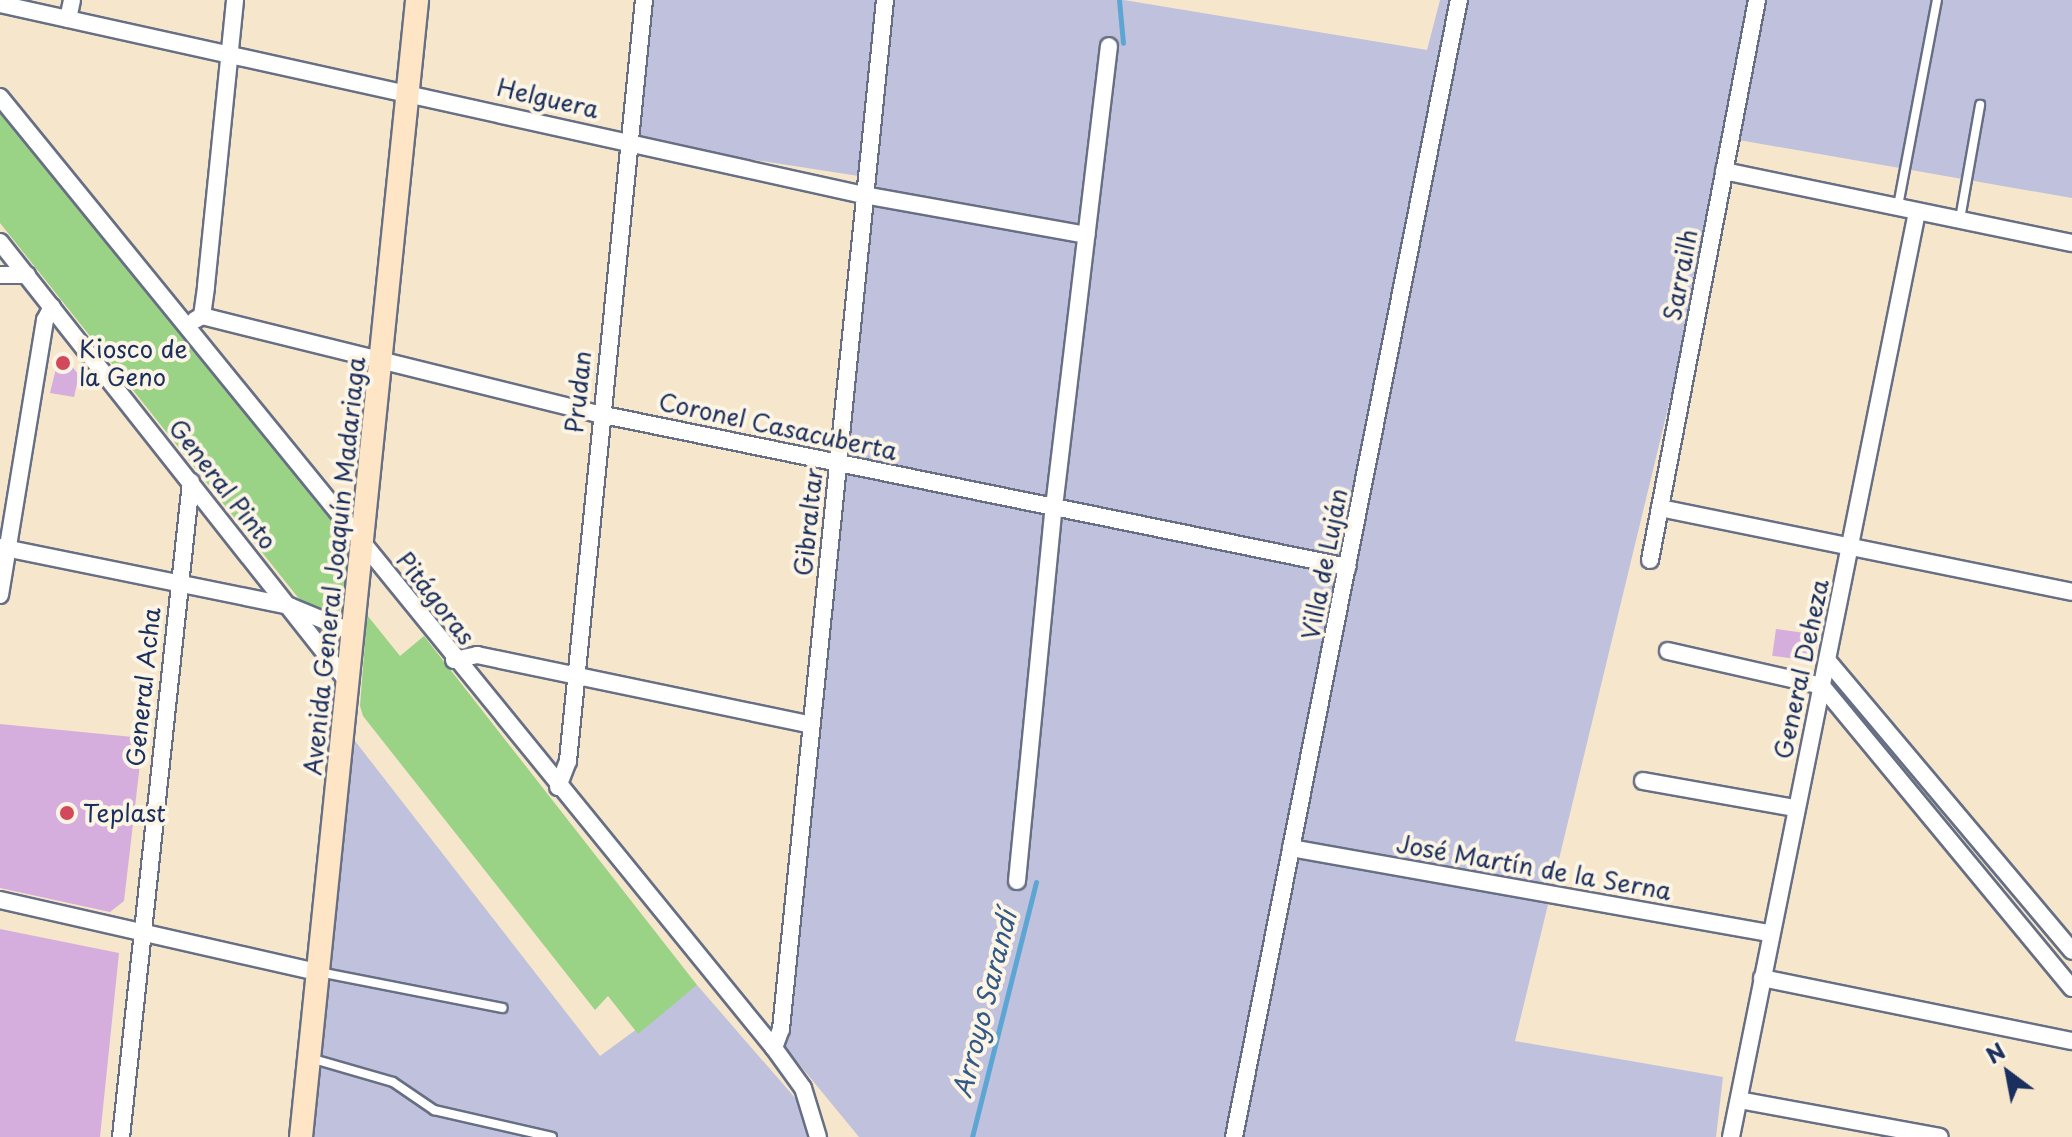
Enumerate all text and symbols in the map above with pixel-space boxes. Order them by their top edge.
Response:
street label: Helguera [494,72,602,124]
street label: Sarrailh [1657,227,1703,323]
place label: Kiosco de la Geno [79,335,187,391]
street label: Prudan [559,349,597,435]
marker: Kiosco de la Geno [54,354,72,372]
street label: Avenida General Joaquín Madariaga [298,354,370,778]
street label: Coronel Casacuberta [656,387,900,465]
street label: General Pinto [163,413,283,555]
street label: Gibraltar [788,467,828,577]
street label: Villa de Luján [1295,485,1353,643]
street label: Pitágoras [391,546,481,650]
street label: General Deheza [1768,576,1834,762]
street label: General Acha [120,606,166,768]
place label: Teplast [83,799,166,827]
marker: Teplast [58,804,76,822]
street label: José Martín de la Serna [1394,829,1674,905]
water label: Arroyo Sarandí [945,906,1023,1102]
north arrow [1968,1033,2048,1113]
text: N [1979,1034,2011,1071]

